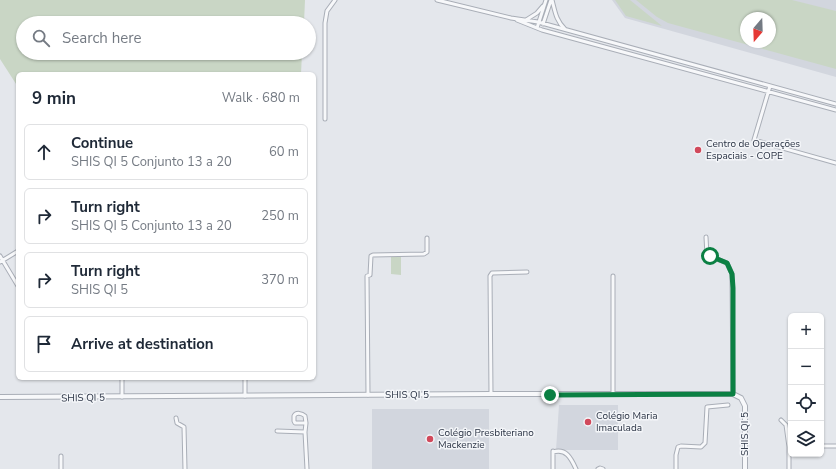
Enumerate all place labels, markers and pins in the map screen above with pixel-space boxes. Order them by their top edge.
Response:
place label: Centro de Operações Espaciais - COPE [706,137,800,163]
marker: Centro de Operações Espaciais - COPE [693,145,703,155]
place label: Colégio Maria Imaculada [596,409,658,435]
marker: Colégio Maria Imaculada [583,417,593,427]
place label: Colégio Presbiteriano Mackenzie [438,426,534,452]
marker: Colégio Presbiteriano Mackenzie [425,434,435,444]

